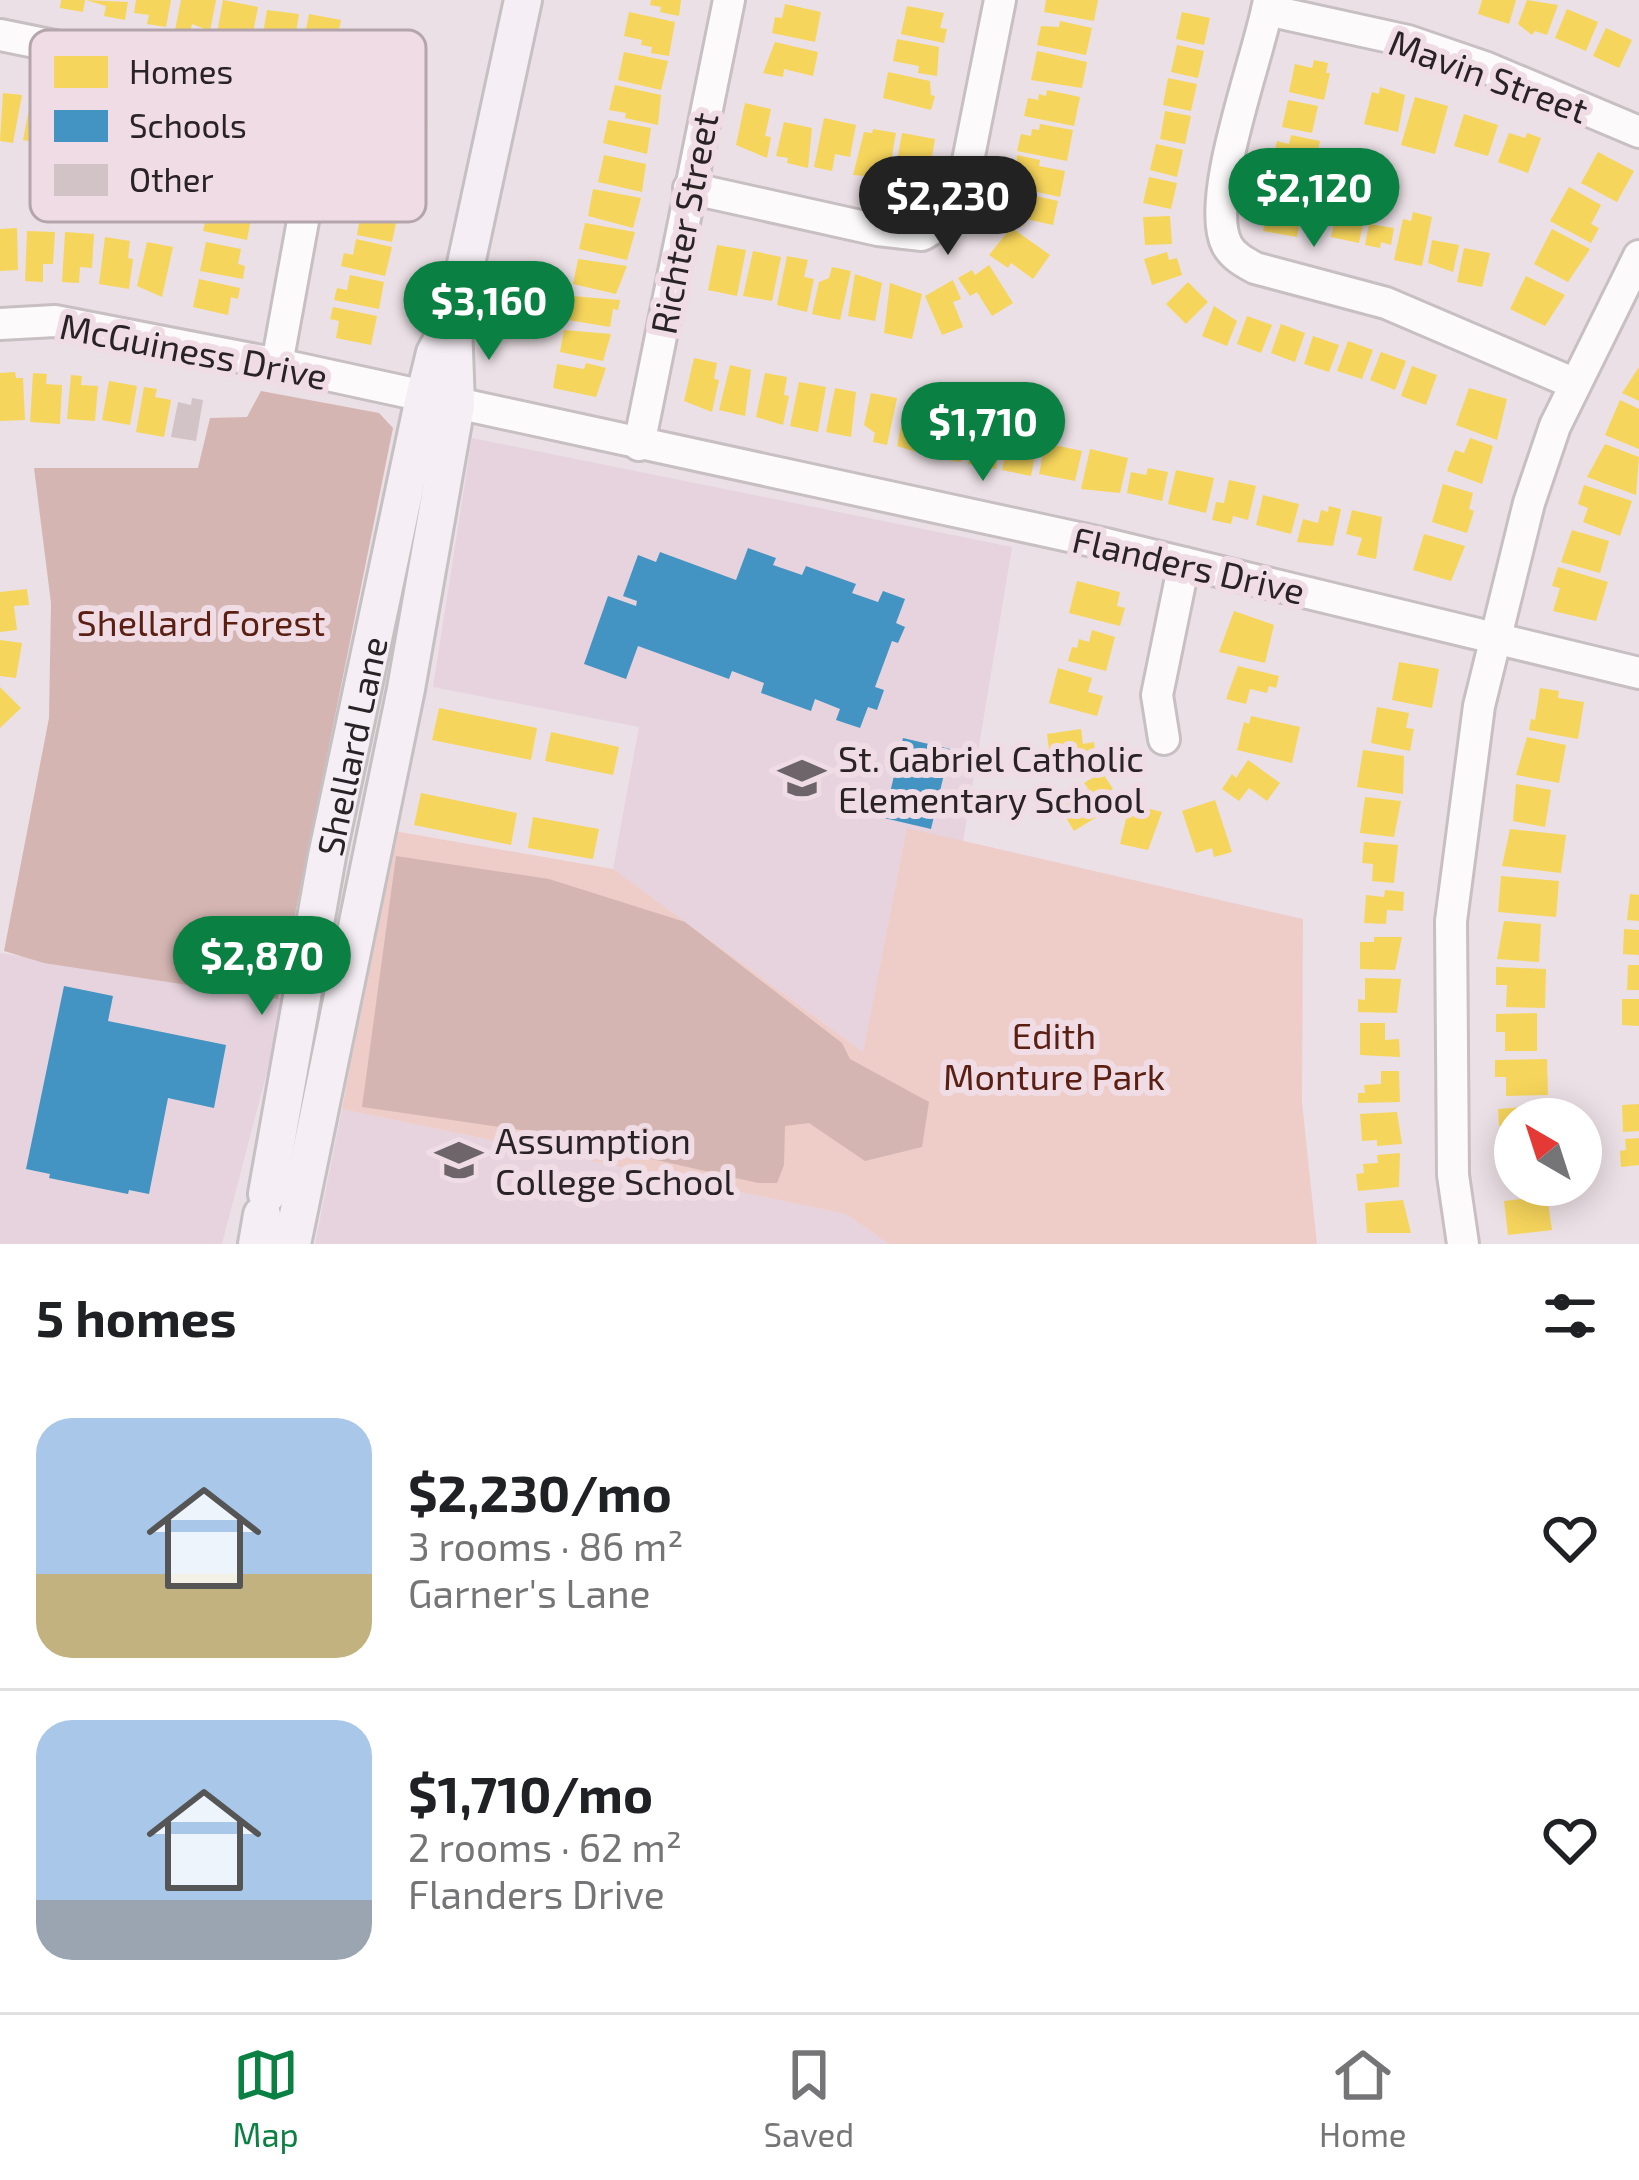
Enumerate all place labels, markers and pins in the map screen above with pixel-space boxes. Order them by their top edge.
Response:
pin: $2,120 [1216,148,1412,250]
pin: $2,230 [850,156,1046,258]
pin: $3,160 [391,261,587,363]
pin: $1,710 [885,382,1081,484]
place label: St. Gabriel Catholic Elementary School [838,736,1145,820]
school or university icon: St. Gabriel Catholic Elementary School [777,753,827,803]
pin: $2,870 [164,916,360,1018]
place label: Assumption College School [495,1118,735,1202]
school or university icon: Assumption College School [434,1135,484,1185]

